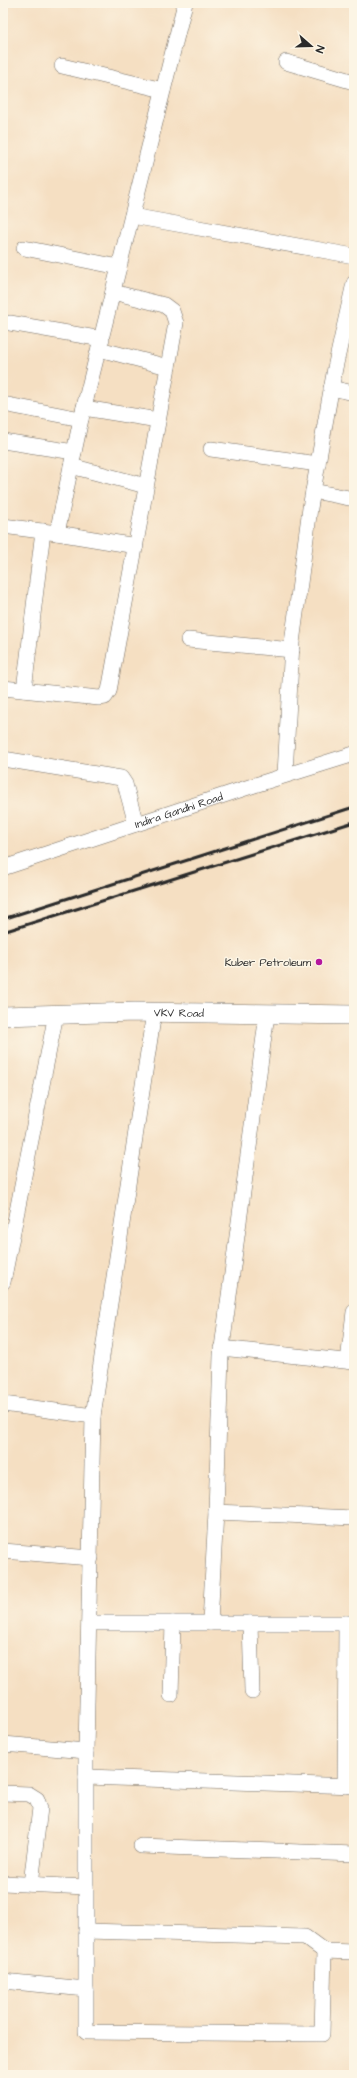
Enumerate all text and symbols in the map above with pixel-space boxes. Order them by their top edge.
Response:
north arrow [291,26,331,66]
text: N [312,43,328,55]
street label: Indira Gandhi Road [133,789,225,832]
place label: Kuber Petroleum [225,955,311,970]
marker: Kuber Petroleum [314,957,324,967]
street label: VKV Road [154,1005,204,1020]

